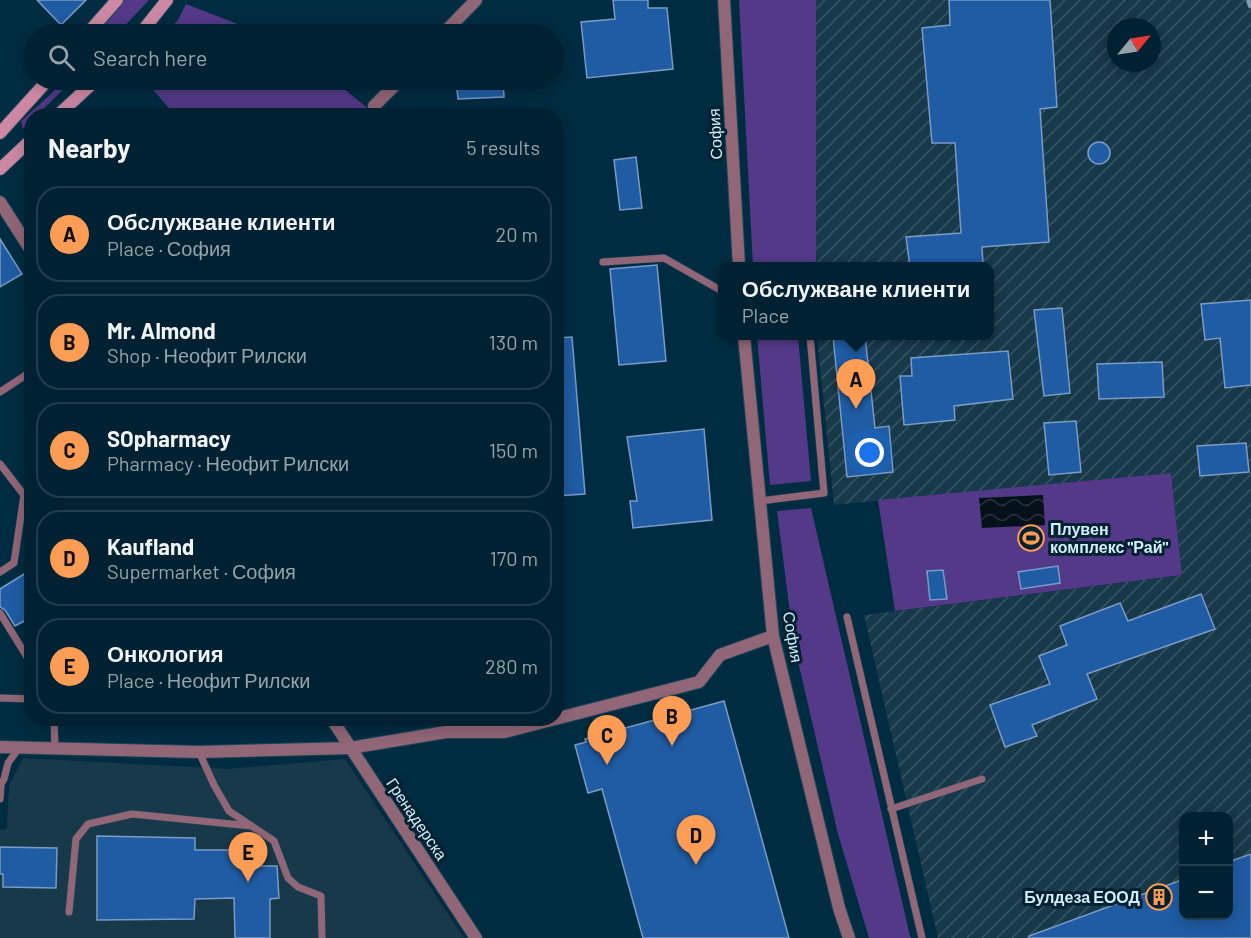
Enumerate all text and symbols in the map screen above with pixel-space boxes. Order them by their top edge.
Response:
north arrow [1107,18,1161,72]
search box [24,24,564,90]
icon: search [45,41,78,74]
text: Search here [93,44,207,70]
street label: София [704,108,725,160]
text: Nearby [48,132,130,163]
text: 5 results [466,135,540,159]
text: Обслужване клиенти [107,208,335,234]
text: A [63,222,76,246]
text: 20 m [495,222,538,246]
text: Place · София [107,236,231,260]
popup [718,262,994,340]
text: Обслужване клиенти [742,275,970,301]
text: Place [742,303,789,327]
text: Mr. Almond [107,317,216,343]
text: B [63,330,76,354]
text: 130 m [489,330,538,354]
text: Shop · Неофит Рилски [107,343,307,367]
pin: A [836,360,876,409]
text: SOpharmacy [107,425,231,451]
text: C [63,438,76,462]
text: 150 m [489,438,538,462]
your location [855,438,884,467]
text: Pharmacy · Неофит Рилски [107,451,349,475]
place label: Плувен комплекс "Рай" [1050,519,1169,556]
sports icon: Плувен комплекс "Рай" [1016,523,1046,553]
text: Kaufland [107,533,194,559]
text: D [63,546,76,570]
text: 170 m [490,546,538,570]
text: Supermarket · София [107,559,296,583]
street label: София [780,610,807,664]
text: Онкология [107,640,224,666]
text: E [64,654,75,678]
text: 280 m [485,654,538,678]
text: Place · Неофит Рилски [107,668,310,692]
pin: B [652,696,692,746]
pin: C [588,716,626,765]
street label: Гренадерска [383,774,452,863]
map controls [1179,812,1233,920]
button: + [1179,812,1233,866]
pin: D [676,816,716,865]
pin: E [228,832,268,882]
button: − [1179,866,1233,920]
building icon: Булдеза ЕООД [1144,882,1174,912]
place label: Булдеза ЕООД [1024,887,1141,906]

